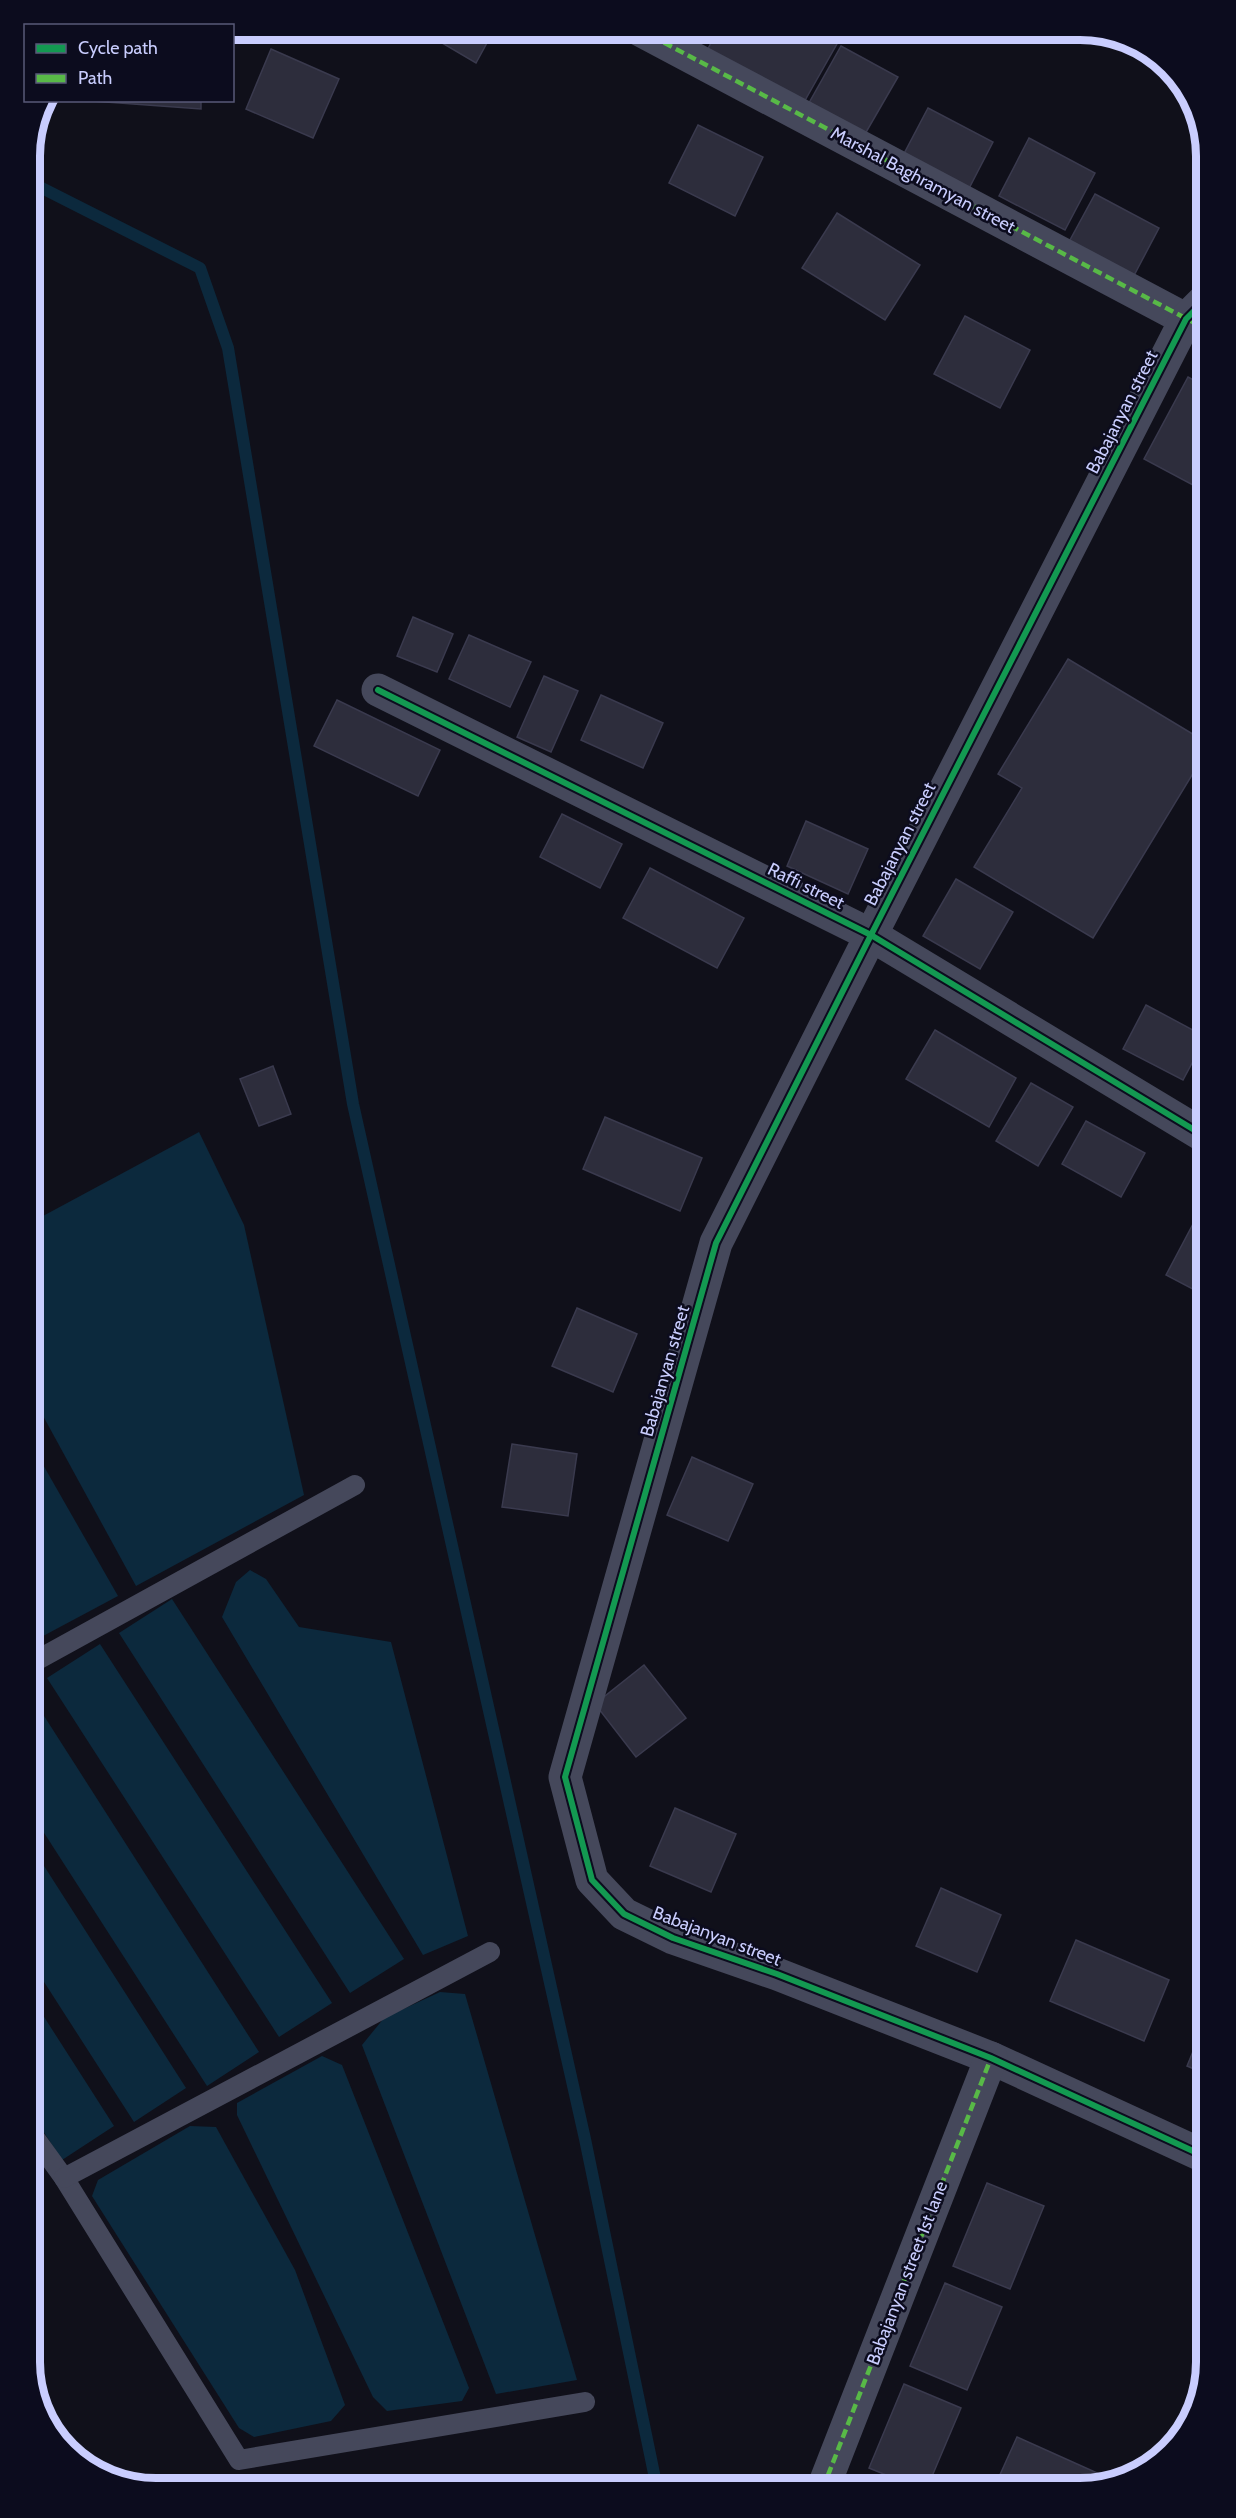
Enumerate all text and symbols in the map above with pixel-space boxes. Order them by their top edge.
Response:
legend [24,24,234,102]
text: Cycle path [78,37,158,59]
text: Path [78,67,112,89]
street label: Marshal Baghramyan street [827,122,1019,238]
street label: Babajanyan street [1081,347,1163,477]
street label: Babajanyan street [859,779,941,909]
street label: Raffi street [764,858,848,914]
street label: Babajanyan street [636,1303,694,1439]
street label: Babajanyan street [650,1901,784,1971]
street label: Babajanyan street 1st lane [862,2178,952,2368]

